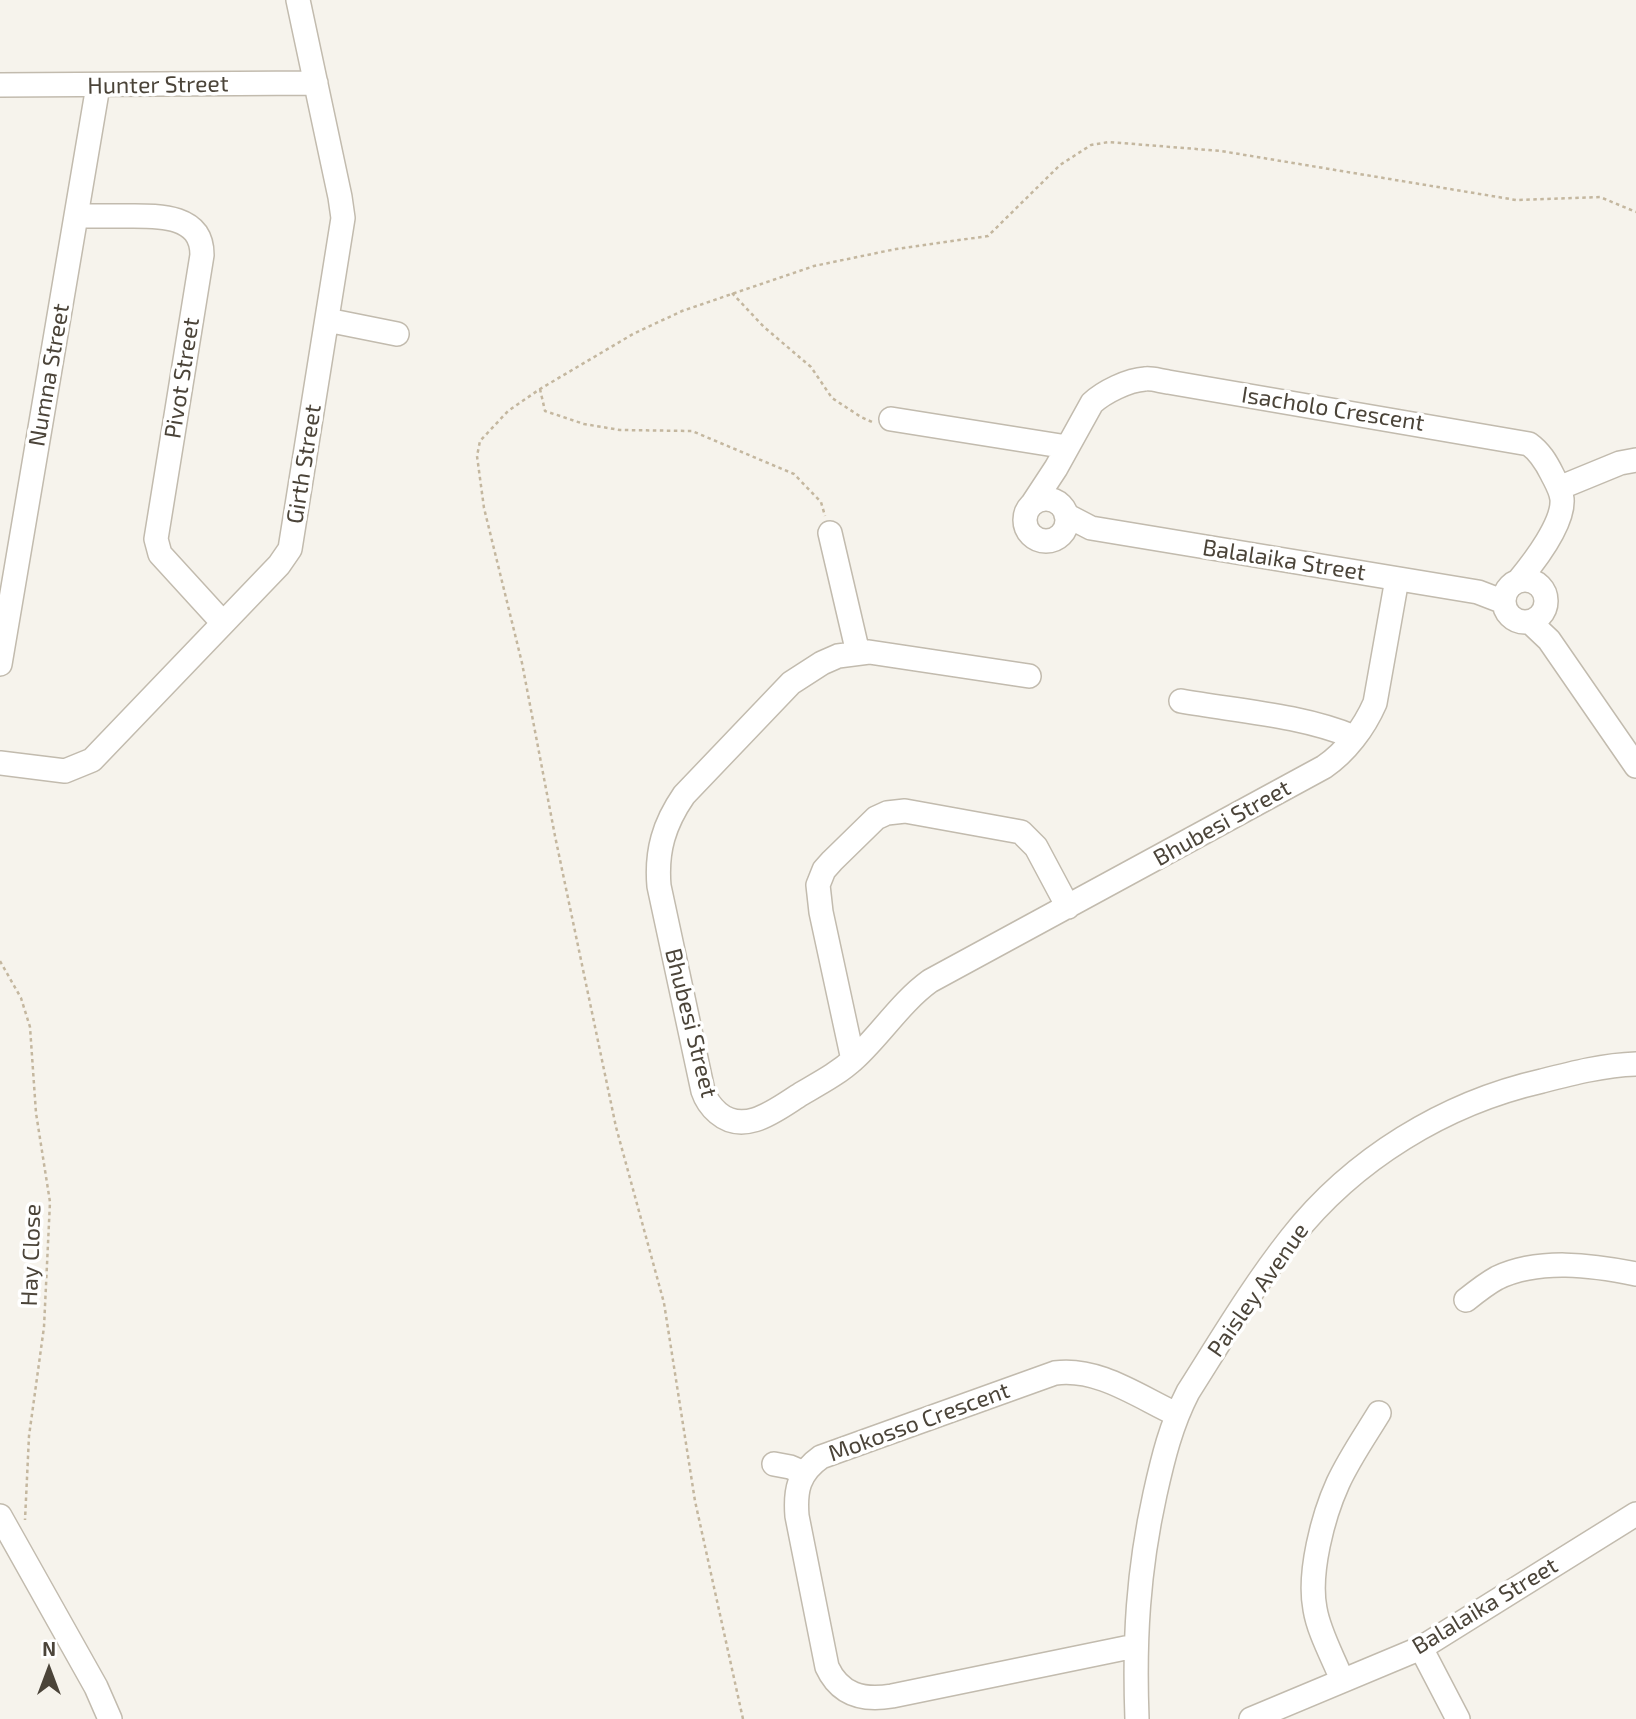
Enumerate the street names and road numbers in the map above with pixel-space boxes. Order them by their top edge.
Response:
street label: Hunter Street [87,70,229,100]
street label: Numna Street [23,301,75,449]
street label: Pivot Street [159,316,205,440]
street label: Isacholo Crescent [1240,381,1426,437]
street label: Girth Street [281,402,327,526]
street label: Balalaika Street [1200,533,1368,587]
street label: Bhubesi Street [1149,774,1295,872]
street label: Bhubesi Street [659,946,723,1100]
street label: Hay Close [15,1203,47,1307]
street label: Paisley Avenue [1202,1218,1314,1362]
street label: Mokosso Crescent [825,1376,1013,1468]
street label: Balalaika Street [1407,1552,1563,1660]

